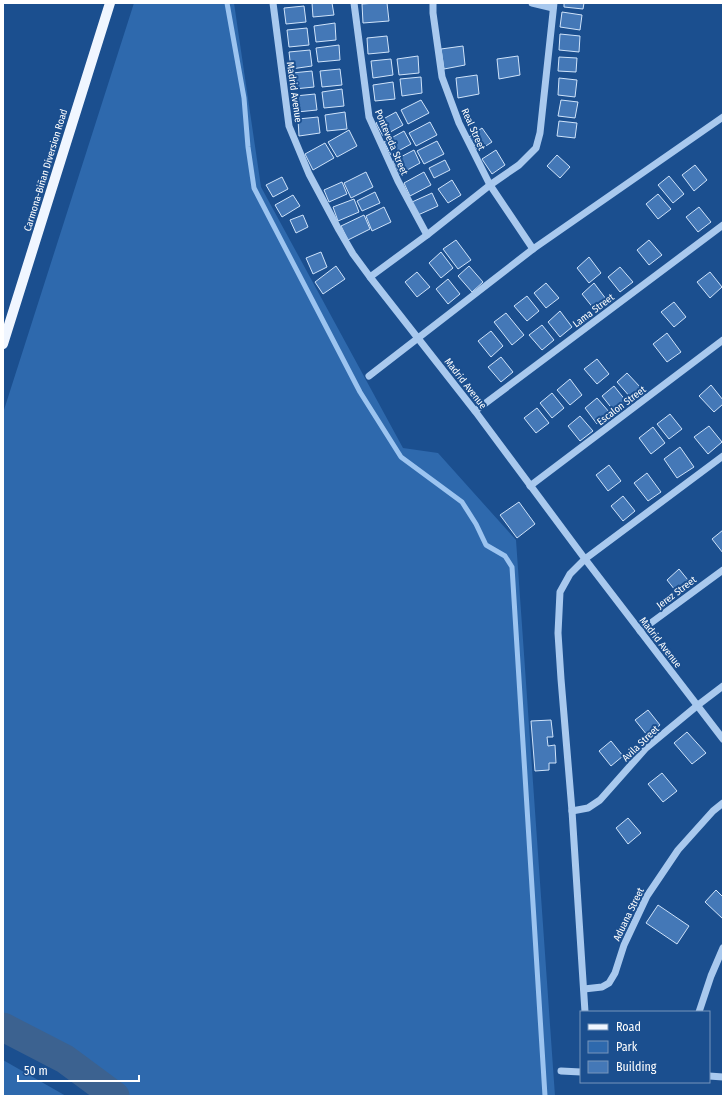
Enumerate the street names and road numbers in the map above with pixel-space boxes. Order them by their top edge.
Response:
street label: Madrid Avenue [284,61,304,123]
street label: Real Street [459,107,488,153]
street label: Carmona-Biñan Diversion Road [22,108,70,233]
street label: Ponteveda Street [372,108,411,178]
street label: Lama Street [571,291,617,330]
street label: Madrid Avenue [442,356,489,411]
street label: Escalon Street [595,383,649,428]
street label: Jerez Street [654,574,699,612]
street label: Madrid Avenue [637,615,684,670]
street label: Avila Street [620,723,662,764]
street label: Aduana Street [611,885,647,943]

